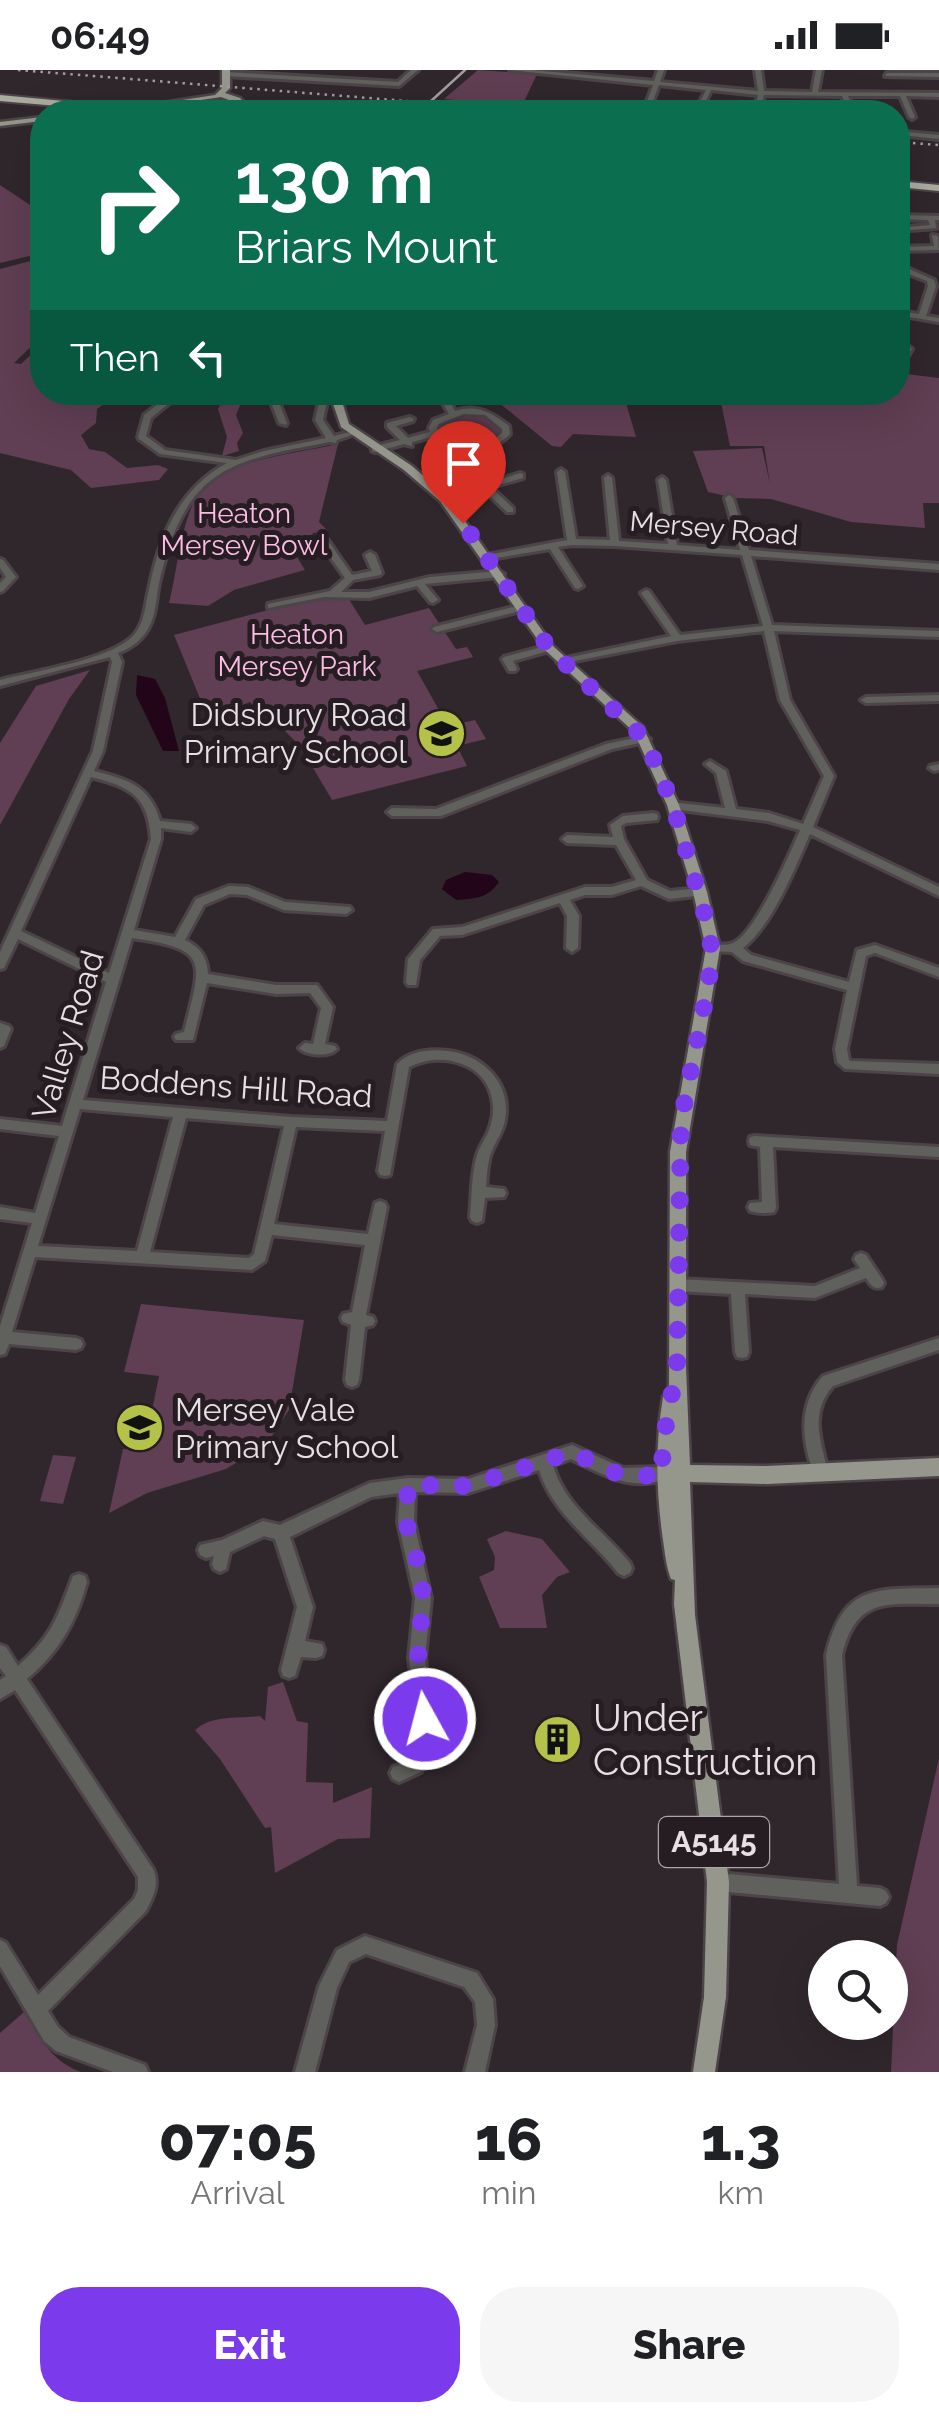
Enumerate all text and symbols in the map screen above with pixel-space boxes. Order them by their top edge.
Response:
text: 06:49 [50,13,150,58]
text: 130 m [235,137,434,219]
icon: right [70,140,200,270]
text: Briars Mount [235,221,498,274]
icon: left [180,330,235,385]
text: Then [70,335,160,380]
pin [421,421,506,524]
icon: arrive [436,436,491,491]
park label: Heaton Mersey Bowl [161,497,328,562]
street label: Mersey Road [628,505,800,552]
park label: Heaton Mersey Park [218,618,377,683]
place label: Didsbury Road Primary School [184,696,407,770]
school or university icon: Didsbury Road Primary School [416,707,468,759]
street label: Valley Road [24,946,111,1124]
street label: Boddens Hill Road [98,1059,374,1114]
place label: Mersey Vale Primary School [175,1391,399,1465]
school or university icon: Mersey Vale Primary School [114,1402,166,1454]
position arrow [373,1667,477,1771]
place label: Under Construction [593,1695,817,1784]
building icon: Under Construction [532,1714,584,1766]
road number: A5145 [659,1817,769,1867]
map controls [808,1940,908,2040]
button: search [808,1940,908,2040]
text: 07:05 [158,2104,317,2174]
text: 16 [475,2104,543,2174]
text: 1.3 [701,2104,781,2174]
text: Arrival [191,2174,284,2211]
text: min [481,2174,536,2211]
text: km [718,2174,764,2211]
button: Exit [40,2287,460,2402]
button: Share [480,2287,899,2402]

